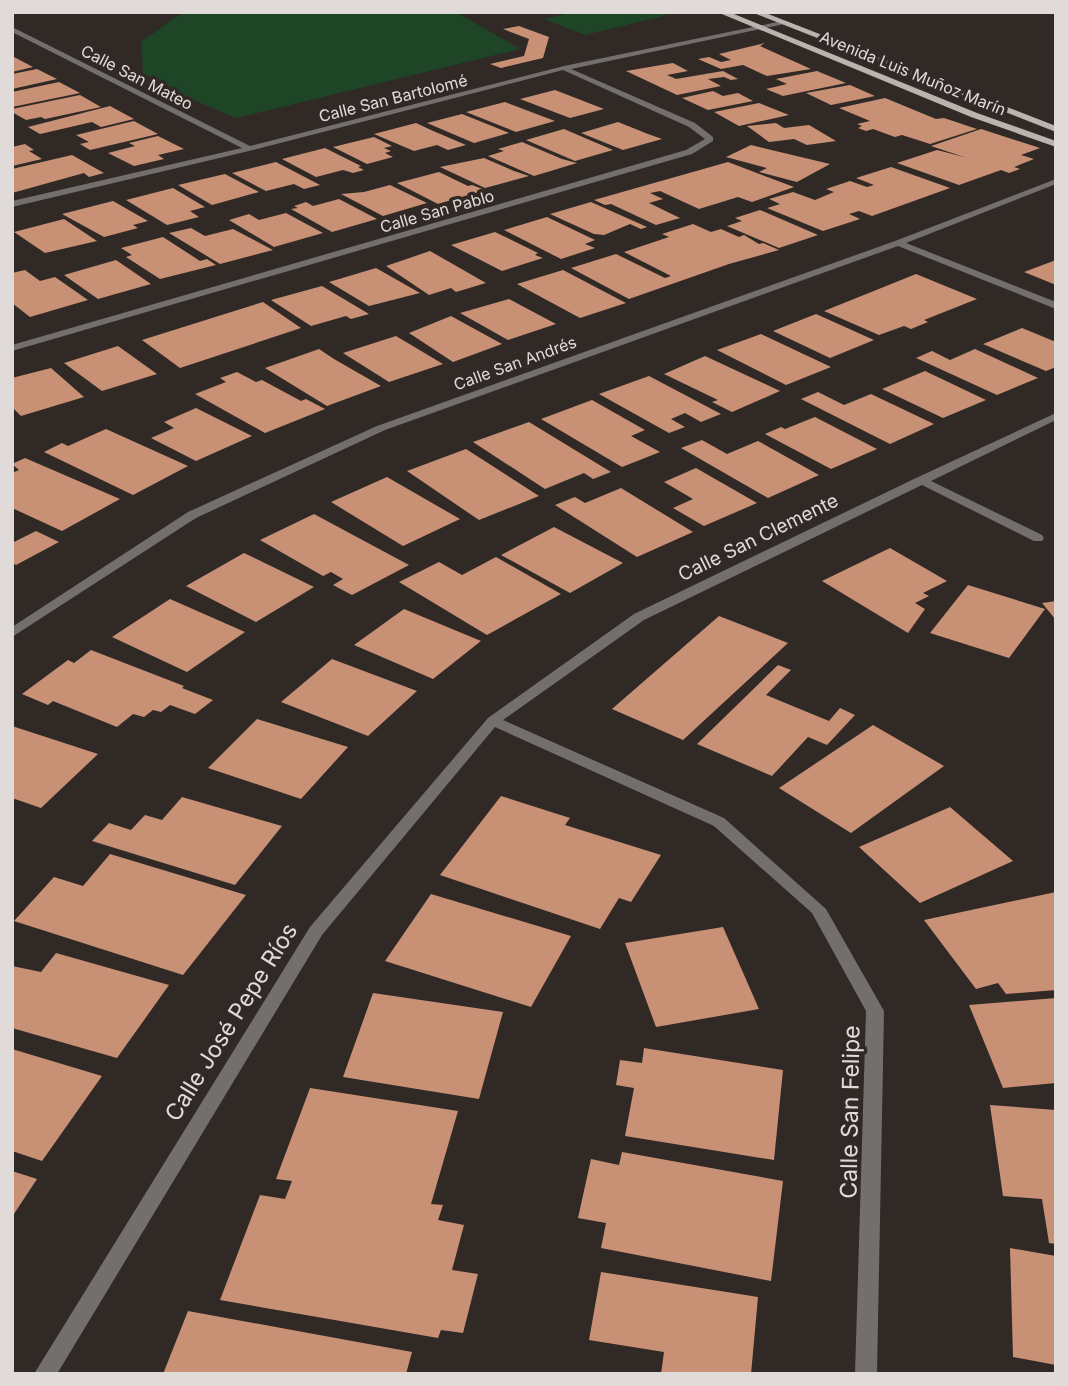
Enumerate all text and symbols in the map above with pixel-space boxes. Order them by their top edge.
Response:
street label: Avenida Luis Muñoz Marín [817,26,1009,120]
street label: Calle San Mateo [78,40,196,114]
street label: Calle San Bartolomé [317,70,469,126]
street label: Calle San Pablo [378,185,496,237]
street label: Calle San Andrés [451,331,579,395]
street label: Calle San Clemente [674,489,842,586]
street label: Calle José Pepe Ríos [159,918,303,1126]
street label: Calle San Felipe [834,1025,866,1199]

